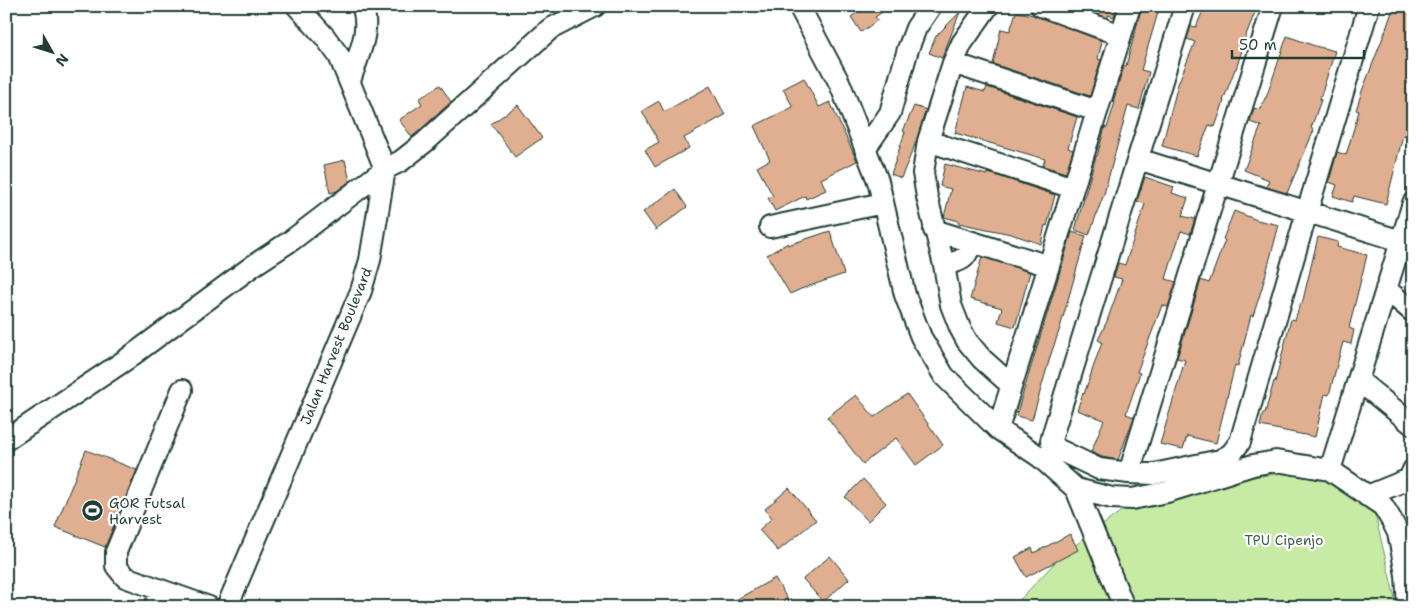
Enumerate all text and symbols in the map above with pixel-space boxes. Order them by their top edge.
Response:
north arrow [28,28,78,78]
scale bar [1232,28,1364,60]
text: 50 m [1239,35,1277,55]
text: N [52,50,73,70]
street label: Jalan Harvest Boulevard [296,265,376,427]
place label: GOR Futsal Harvest [109,494,186,528]
sports icon: GOR Futsal Harvest [81,499,105,523]
park label: TPU Cipenjo [1244,531,1324,549]

